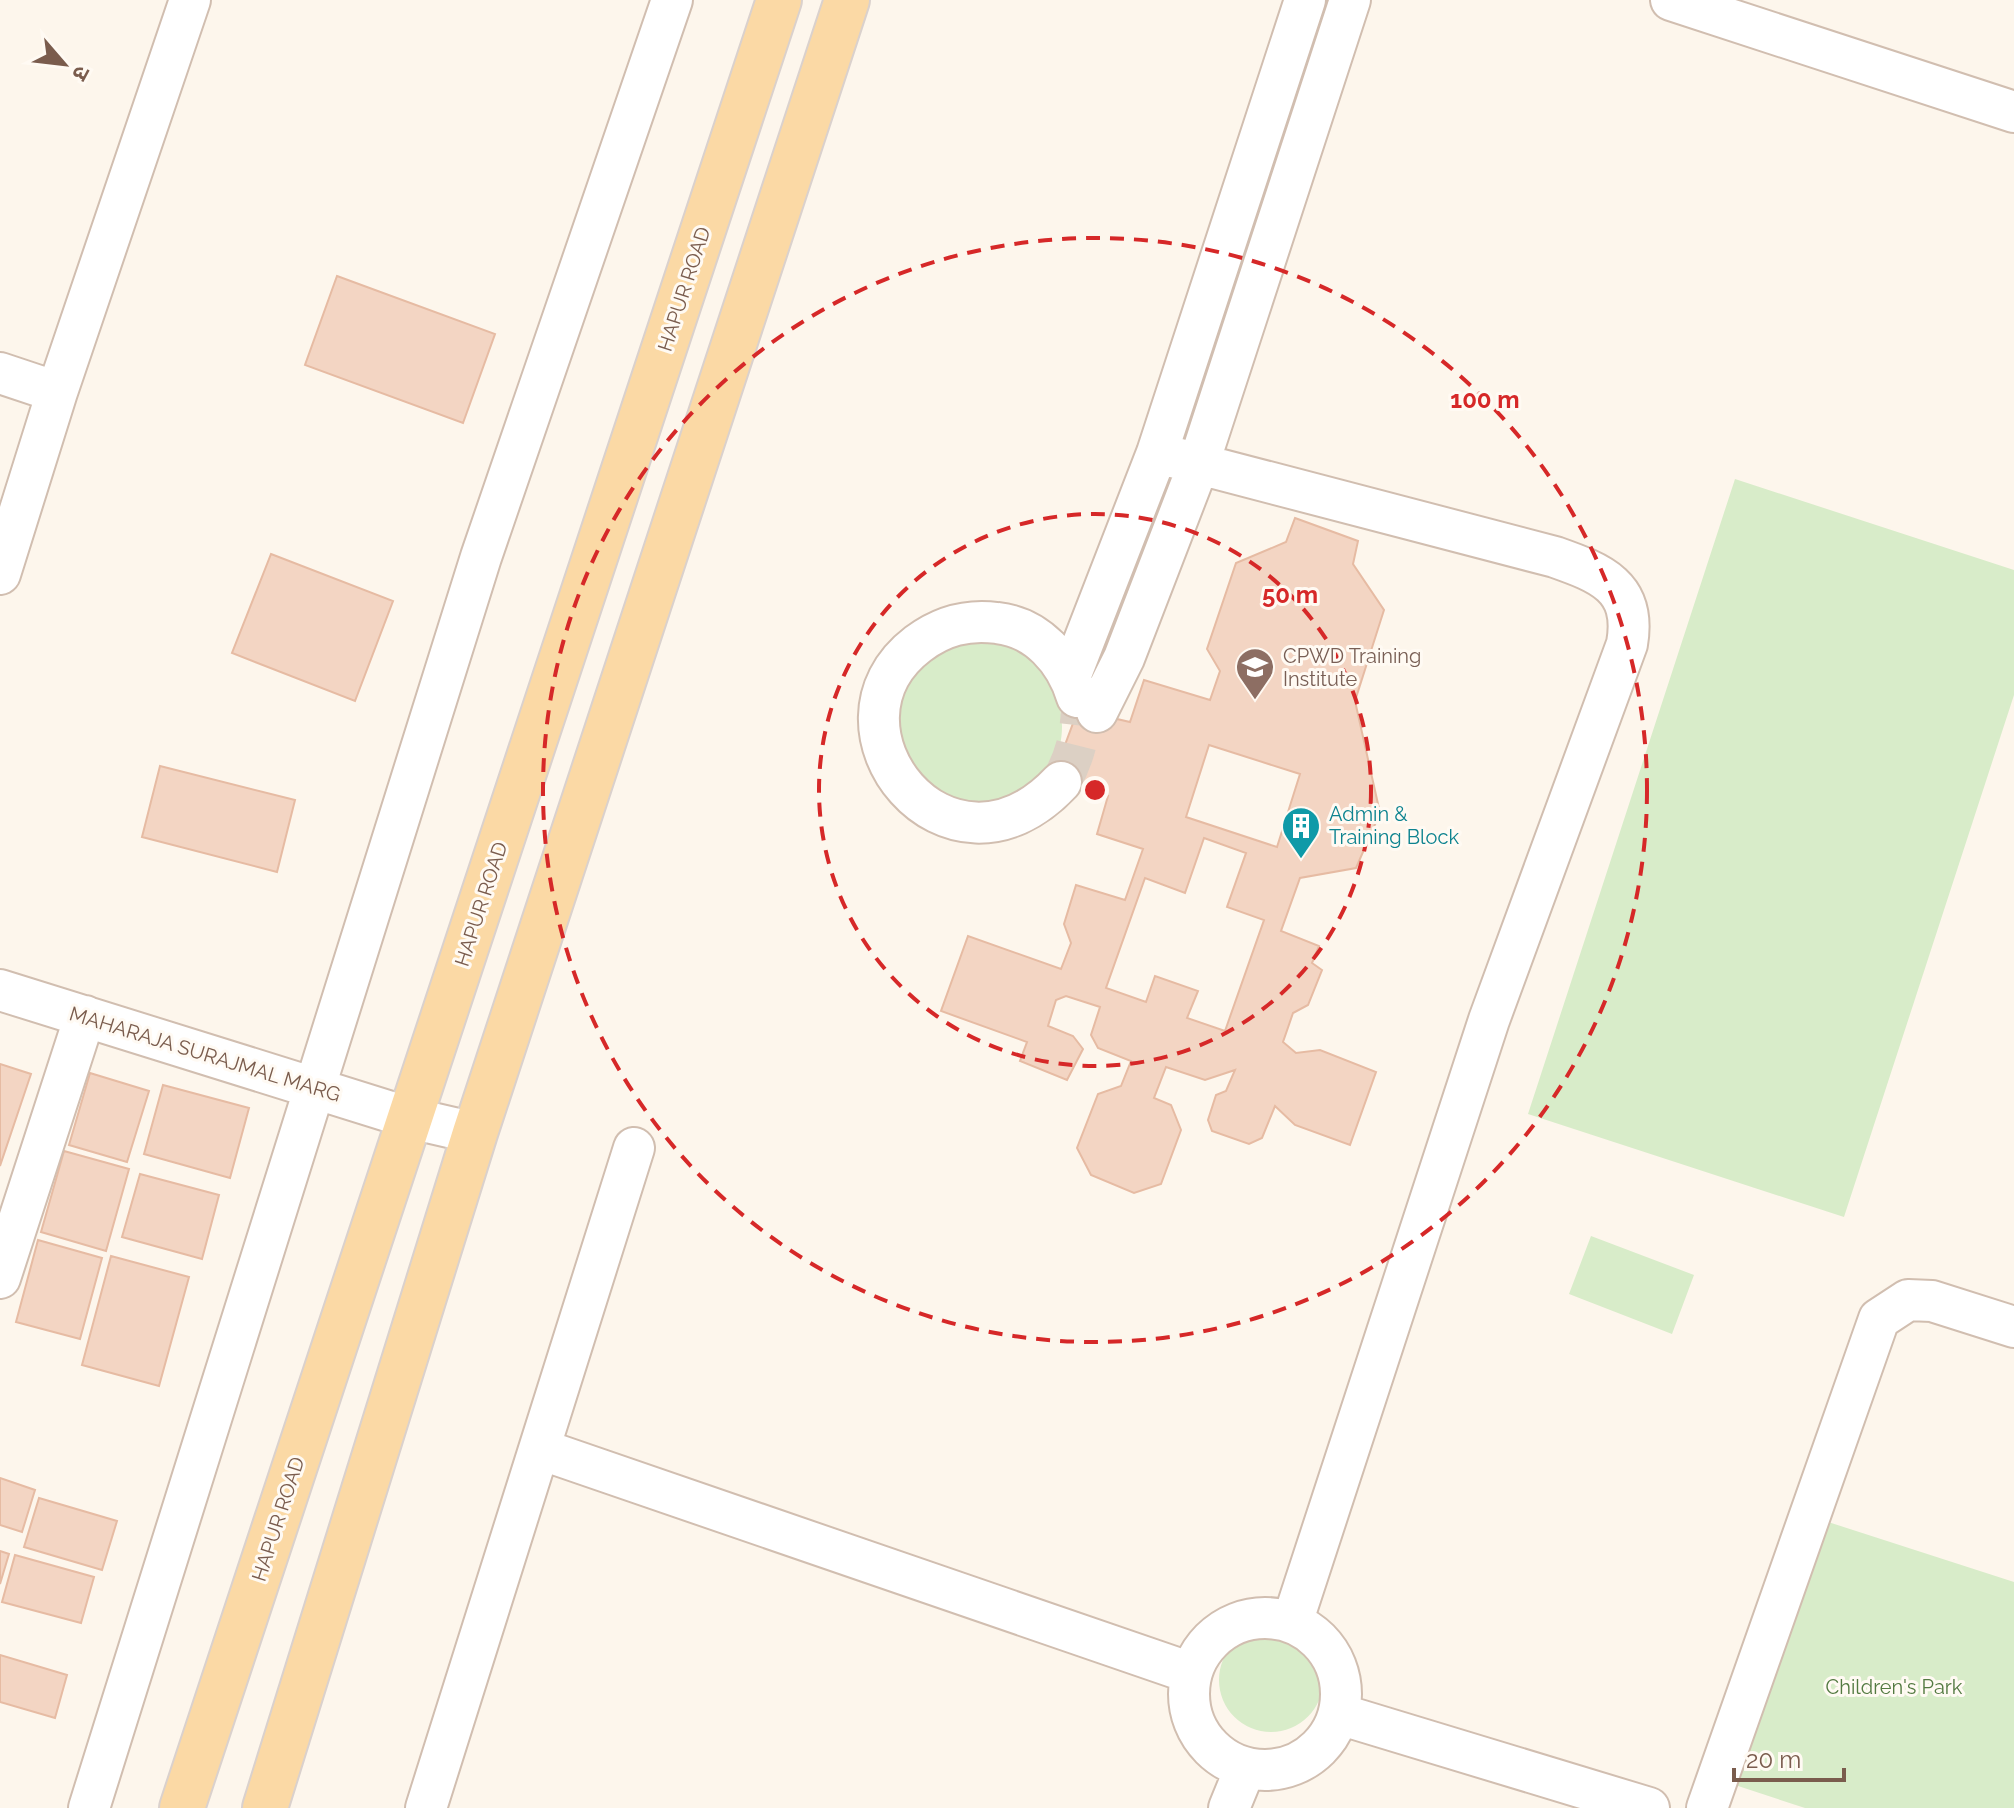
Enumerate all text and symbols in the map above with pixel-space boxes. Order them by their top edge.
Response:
north arrow [24,24,104,104]
text: उ [67,62,96,86]
street label: HAPUR ROAD [653,224,715,354]
text: 100 m [1450,385,1520,414]
text: 50 m [1262,580,1318,609]
place label: CPWD Training Institute [1283,644,1421,691]
school or university icon: CPWD Training Institute [1234,646,1276,701]
centre of rings [1081,776,1109,804]
place label: Admin & Training Block [1329,802,1459,849]
building icon: Admin & Training Block [1280,805,1322,860]
street label: HAPUR ROAD [450,839,512,969]
street label: MAHARAJA SURAJMAL MARG [67,1001,343,1107]
street label: HAPUR ROAD [247,1454,309,1584]
park label: Children's Park [1826,1675,1963,1699]
scale bar [1734,1732,1844,1782]
text: 20 m [1746,1745,1801,1774]

